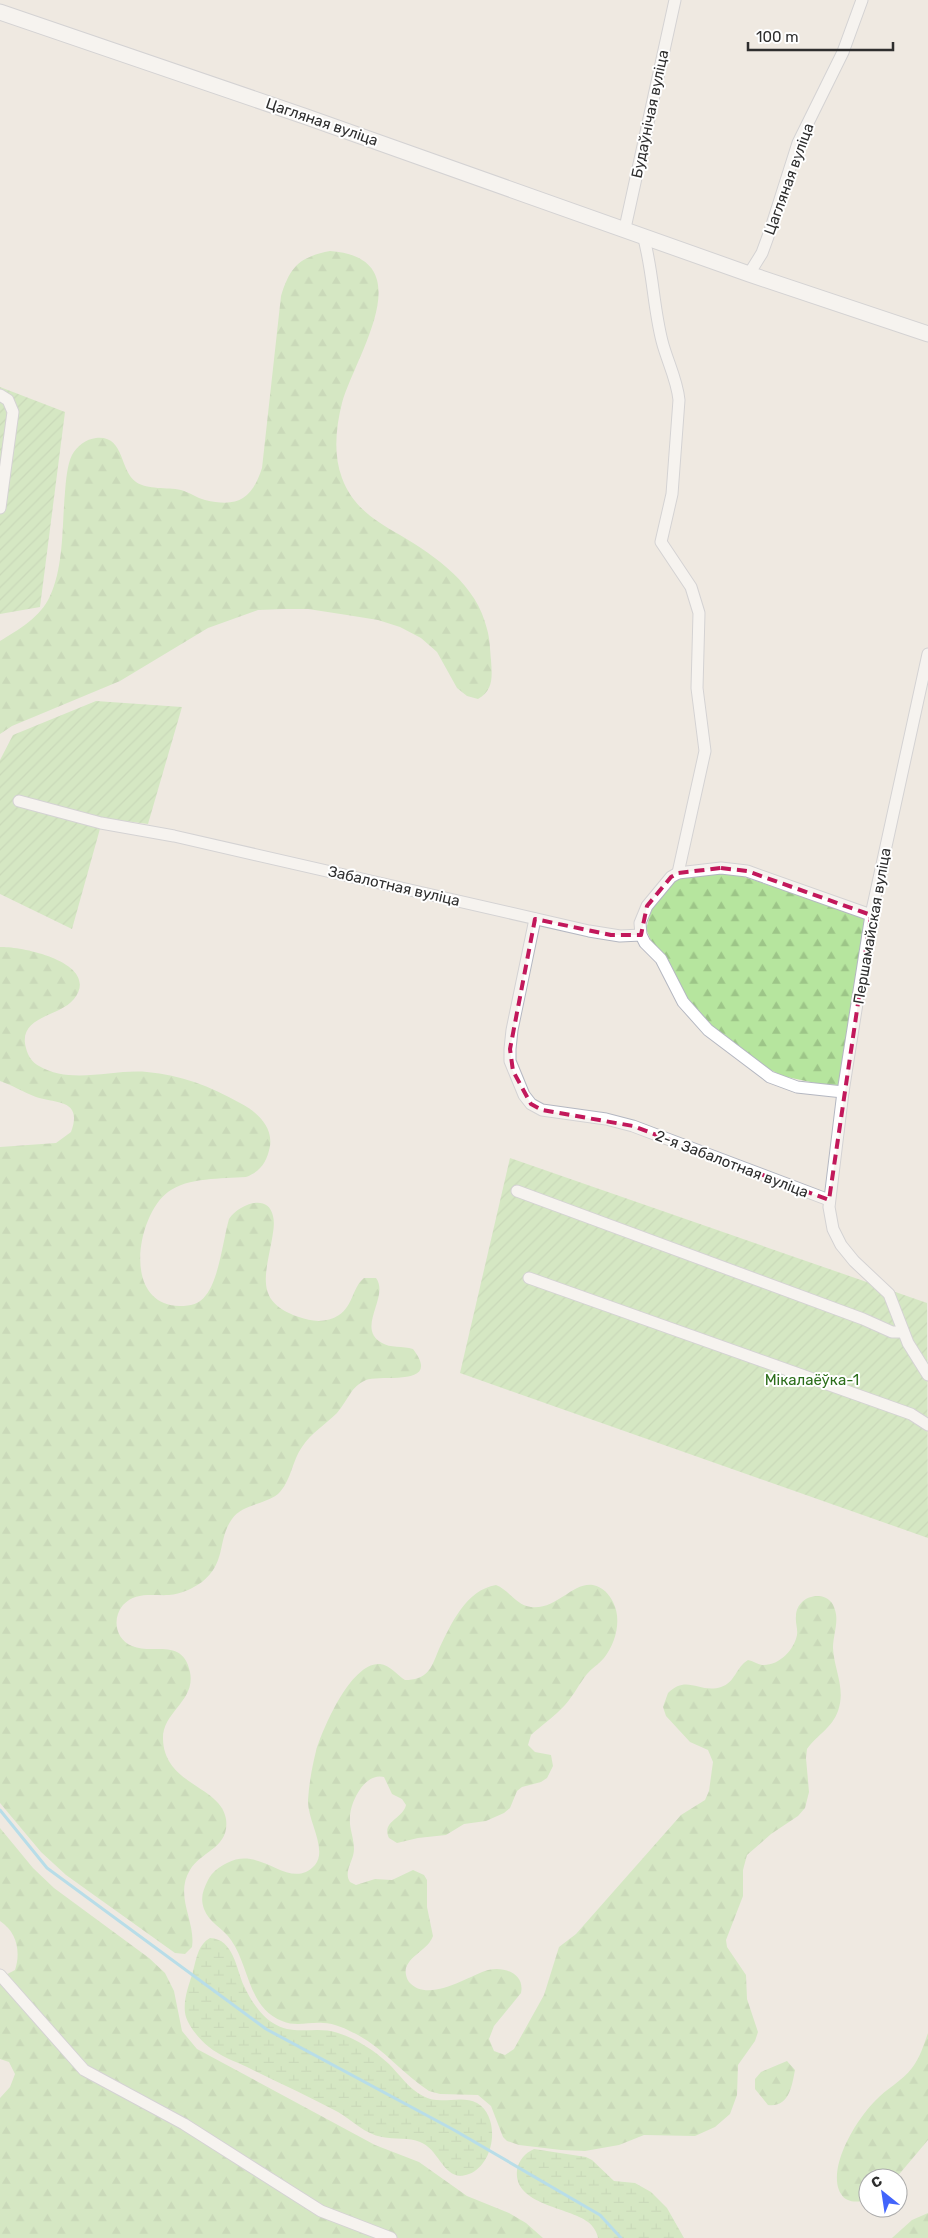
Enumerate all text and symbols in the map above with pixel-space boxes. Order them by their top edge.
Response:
scale bar [748,20,893,52]
text: 100 m [756,28,798,46]
street label: Будаўнічая вуліца [628,48,672,180]
street label: Цагляная вуліца [264,94,380,150]
street label: Цагляная вуліца [760,121,818,237]
street label: Першамайская вуліца [849,846,895,1006]
street label: Забалотная вуліца [326,862,462,910]
street label: 2-я Забалотная вуліца [653,1126,811,1202]
park label: Мікалаёўка-1 [765,1371,859,1389]
north arrow [858,2168,908,2218]
text: С [868,2172,885,2192]

